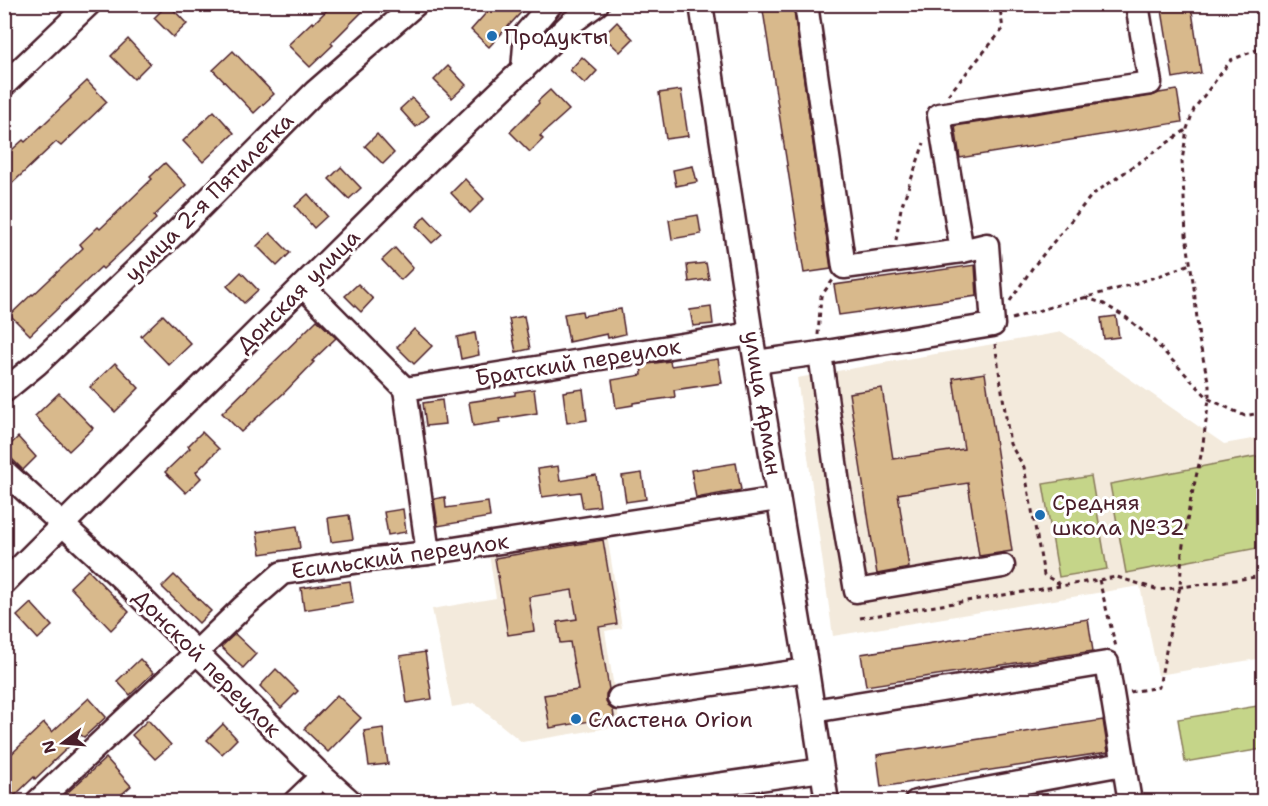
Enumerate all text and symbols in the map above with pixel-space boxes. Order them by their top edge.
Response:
place label: Продукты [504,22,609,51]
marker: Продукты [485,29,499,43]
street label: улица 2-я Пятилетка [118,106,300,288]
street label: Донская улица [230,223,366,359]
street label: улица Арман [737,329,789,477]
street label: Братский переулок [473,331,683,393]
place label: Средняя школа №32 [1052,488,1185,542]
marker: Средняя школа №32 [1033,508,1047,522]
street label: Есильский переулок [290,526,511,586]
street label: Донской переулок [127,583,288,744]
place label: Сластена Orion [588,705,753,734]
marker: Сластена Orion [569,712,583,726]
north arrow [33,713,93,773]
text: N [37,738,61,756]

